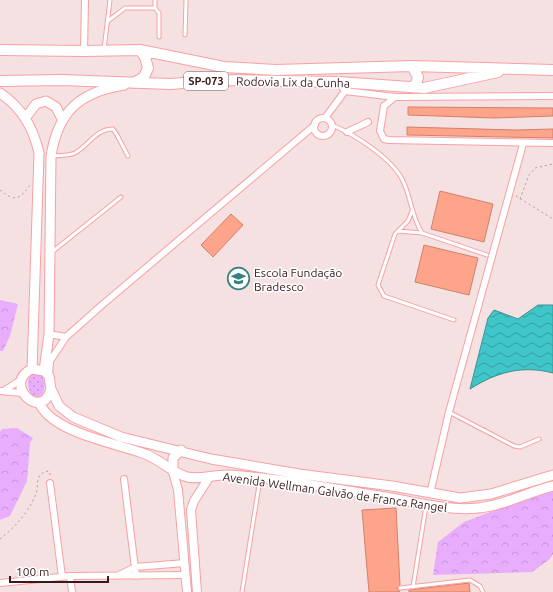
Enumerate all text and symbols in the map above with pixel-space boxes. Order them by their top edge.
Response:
road number: SP-073 [184,72,228,90]
street label: Rodovia Lix da Cunha [236,75,350,89]
school or university icon: Escola Fundação Bradesco [226,266,252,292]
place label: Escola Fundação Bradesco [254,266,342,293]
street label: Avenida Wellman Galvão de Franca Rangel [222,470,448,514]
scale bar [10,558,108,584]
text: 100 m [16,565,49,578]

